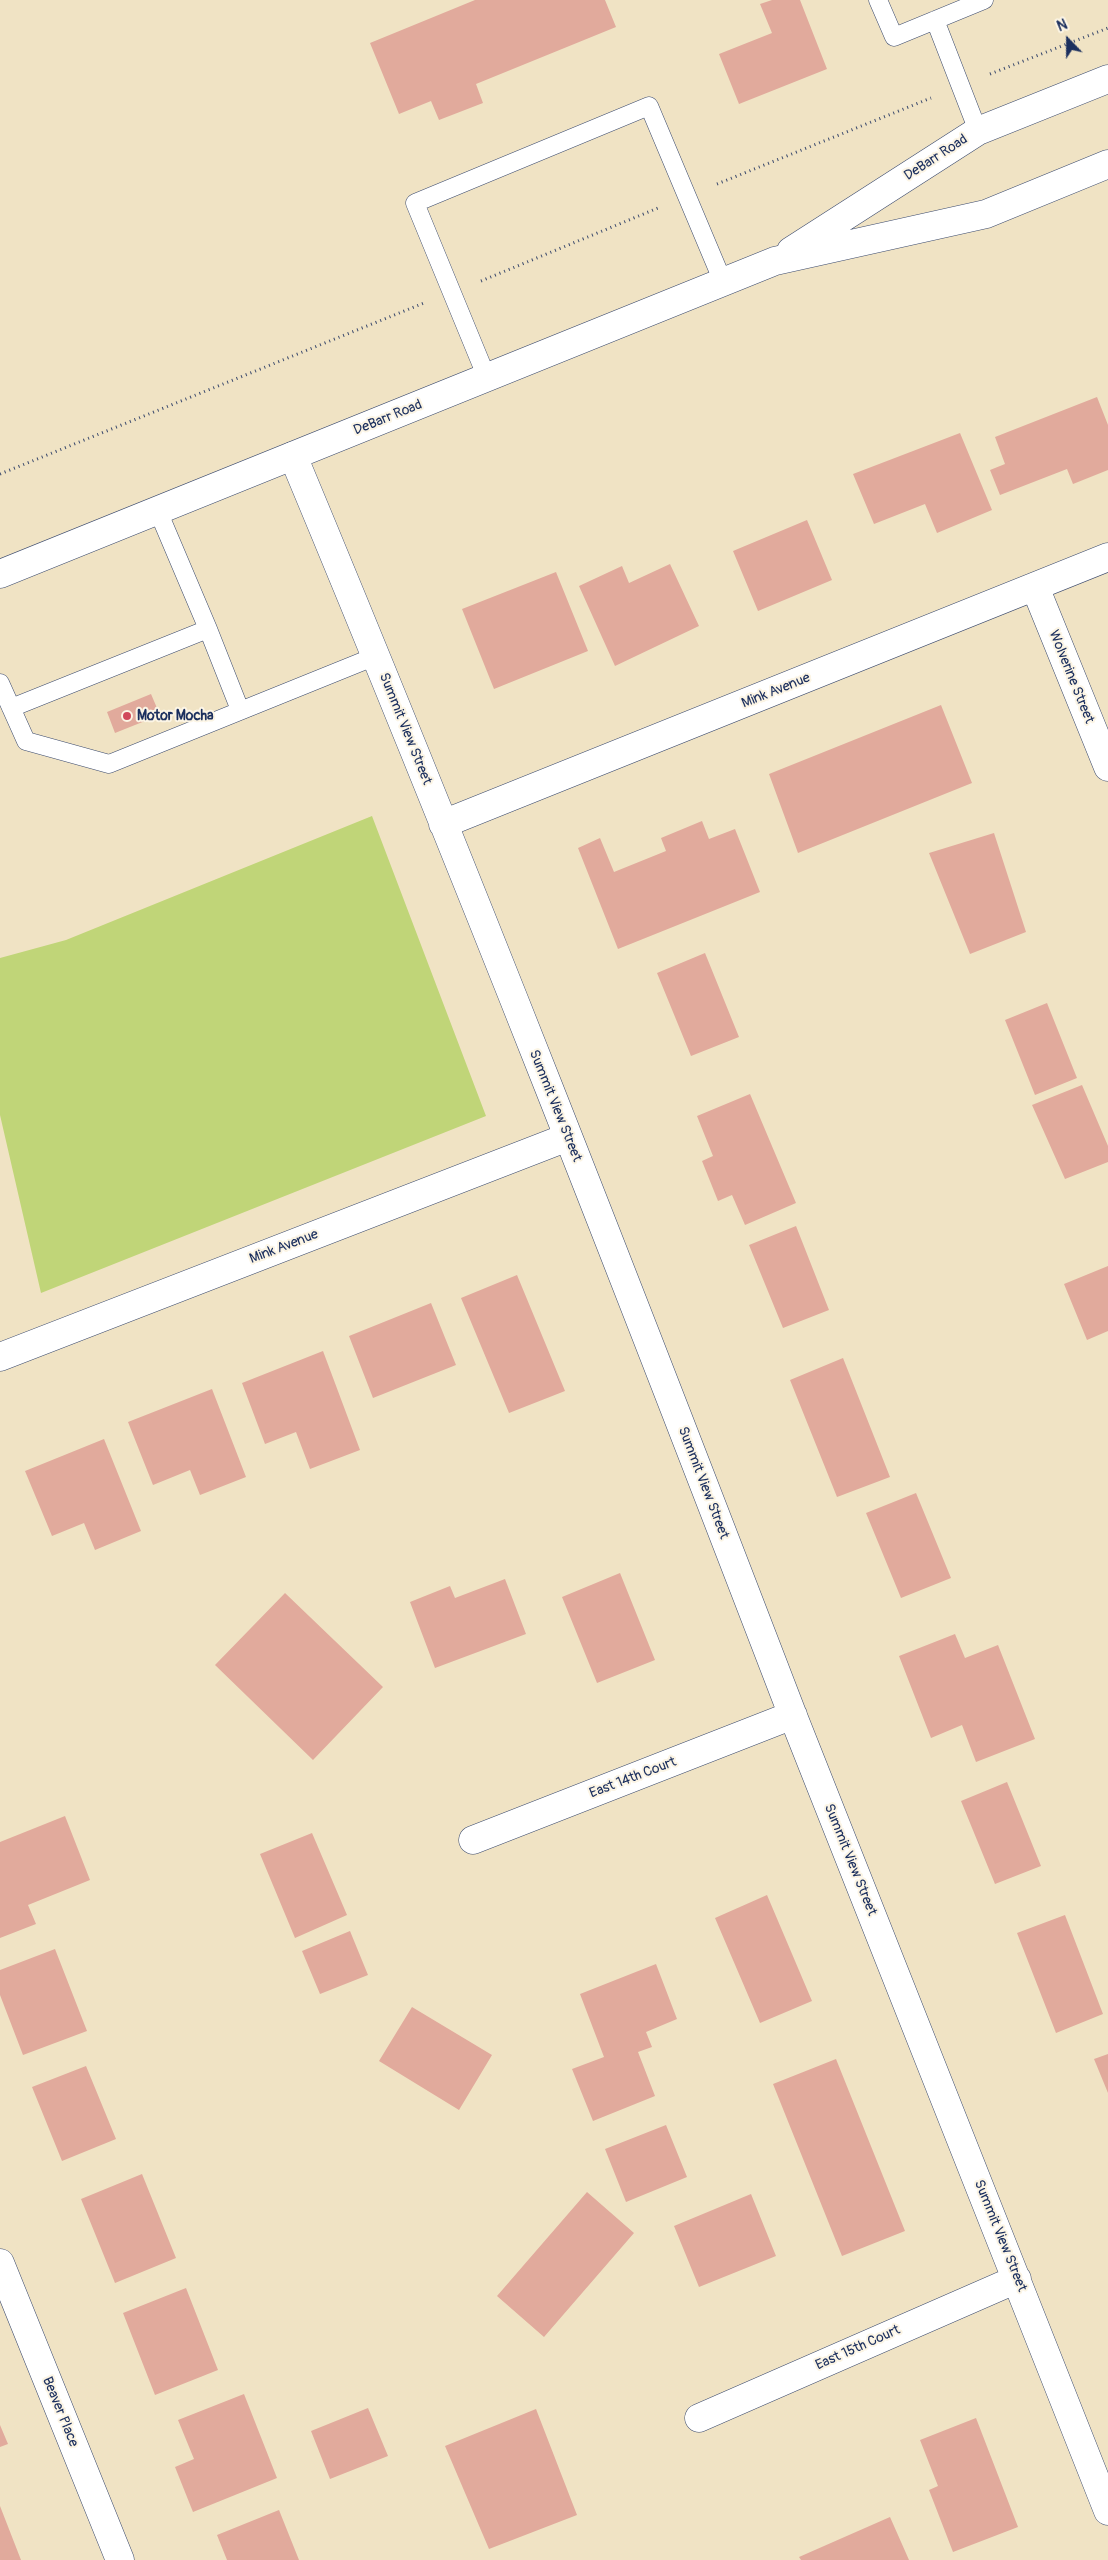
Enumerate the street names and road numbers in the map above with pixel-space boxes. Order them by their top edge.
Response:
street label: DeBarr Road [901,131,971,185]
street label: DeBarr Road [351,397,425,439]
street label: Wolverine Street [1045,628,1097,726]
street label: Mink Avenue [739,670,813,712]
street label: Summit View Street [375,671,435,787]
street label: Summit View Street [525,1048,585,1164]
street label: Mink Avenue [247,1226,321,1268]
street label: Summit View Street [674,1424,732,1542]
street label: East 14th Court [587,1754,679,1802]
street label: Summit View Street [820,1802,880,1918]
street label: Summit View Street [970,2178,1030,2294]
street label: East 15th Court [813,2322,903,2374]
street label: Beaver Place [38,2374,82,2450]

